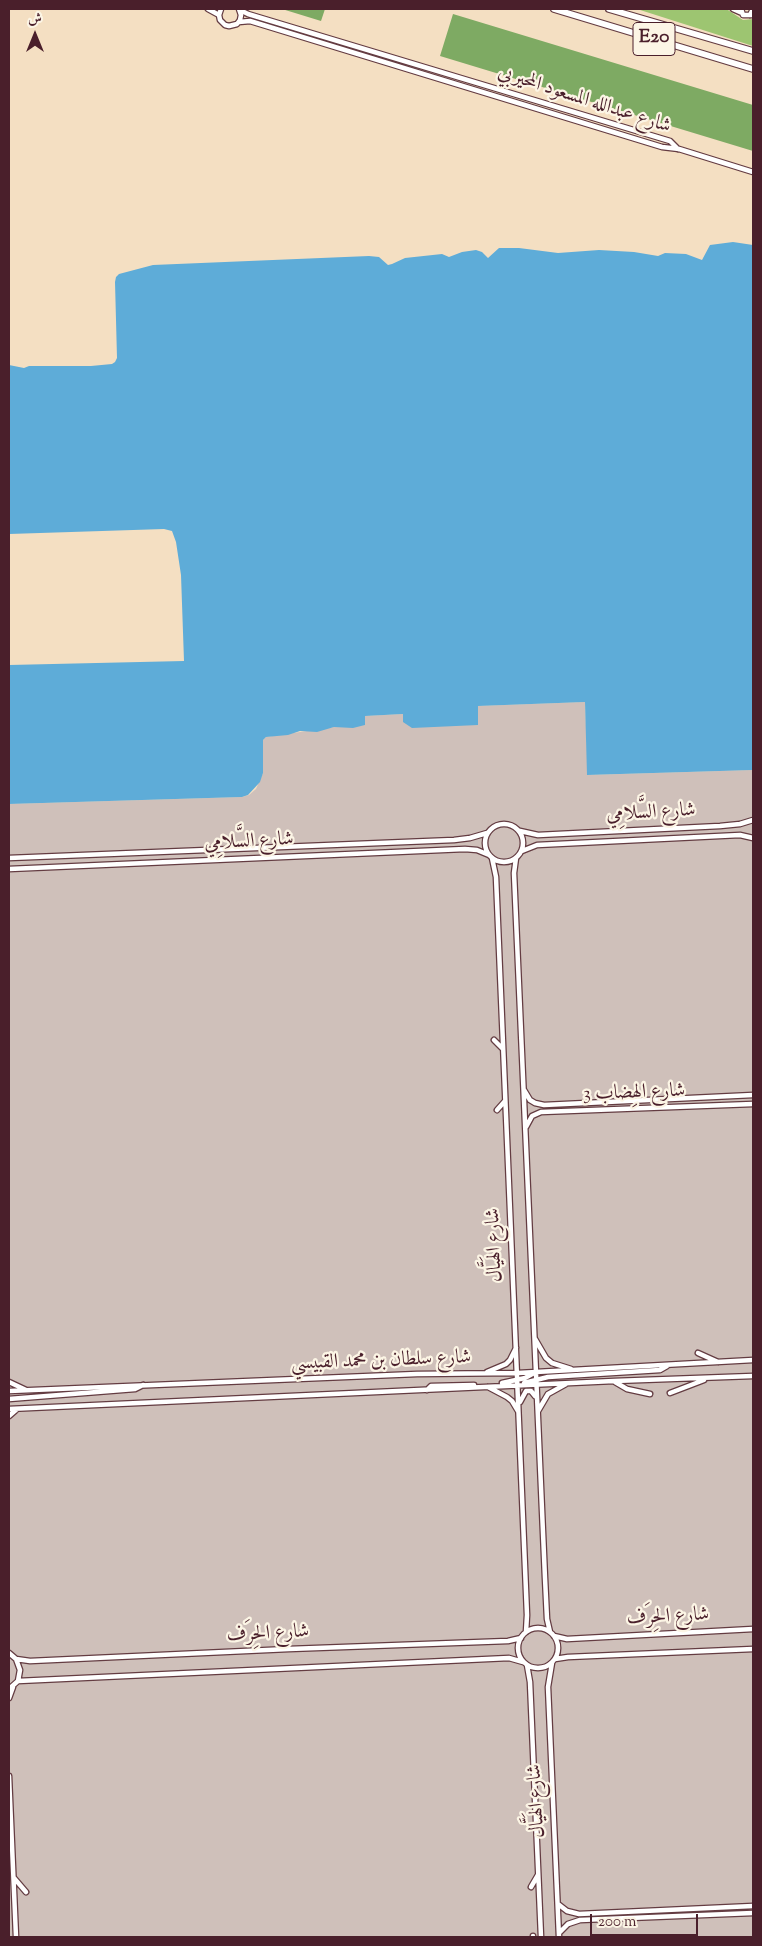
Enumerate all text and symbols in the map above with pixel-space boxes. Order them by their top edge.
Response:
north arrow [10,10,60,60]
text: ش [28,10,42,30]
road number: E20 [633,22,675,56]
street label: شارع عبدالله المسعود المحيربي [494,62,674,140]
street label: شارع السَّلامِي [606,800,696,828]
street label: شارع السَّلامِي [204,829,294,857]
street label: شارع الهِضاب 3 [582,1080,686,1108]
street label: شارع الهَيَّال [483,1208,509,1282]
street label: شارع سلطان بن محمد القبيسي [290,1347,472,1377]
street label: شارع الحِرَف [626,1604,710,1632]
street label: شارع الحِرَف [226,1621,310,1649]
street label: شارع الهَيَّال [524,1763,552,1839]
scale bar [592,1904,700,1936]
text: 200 m [598,1912,637,1933]

